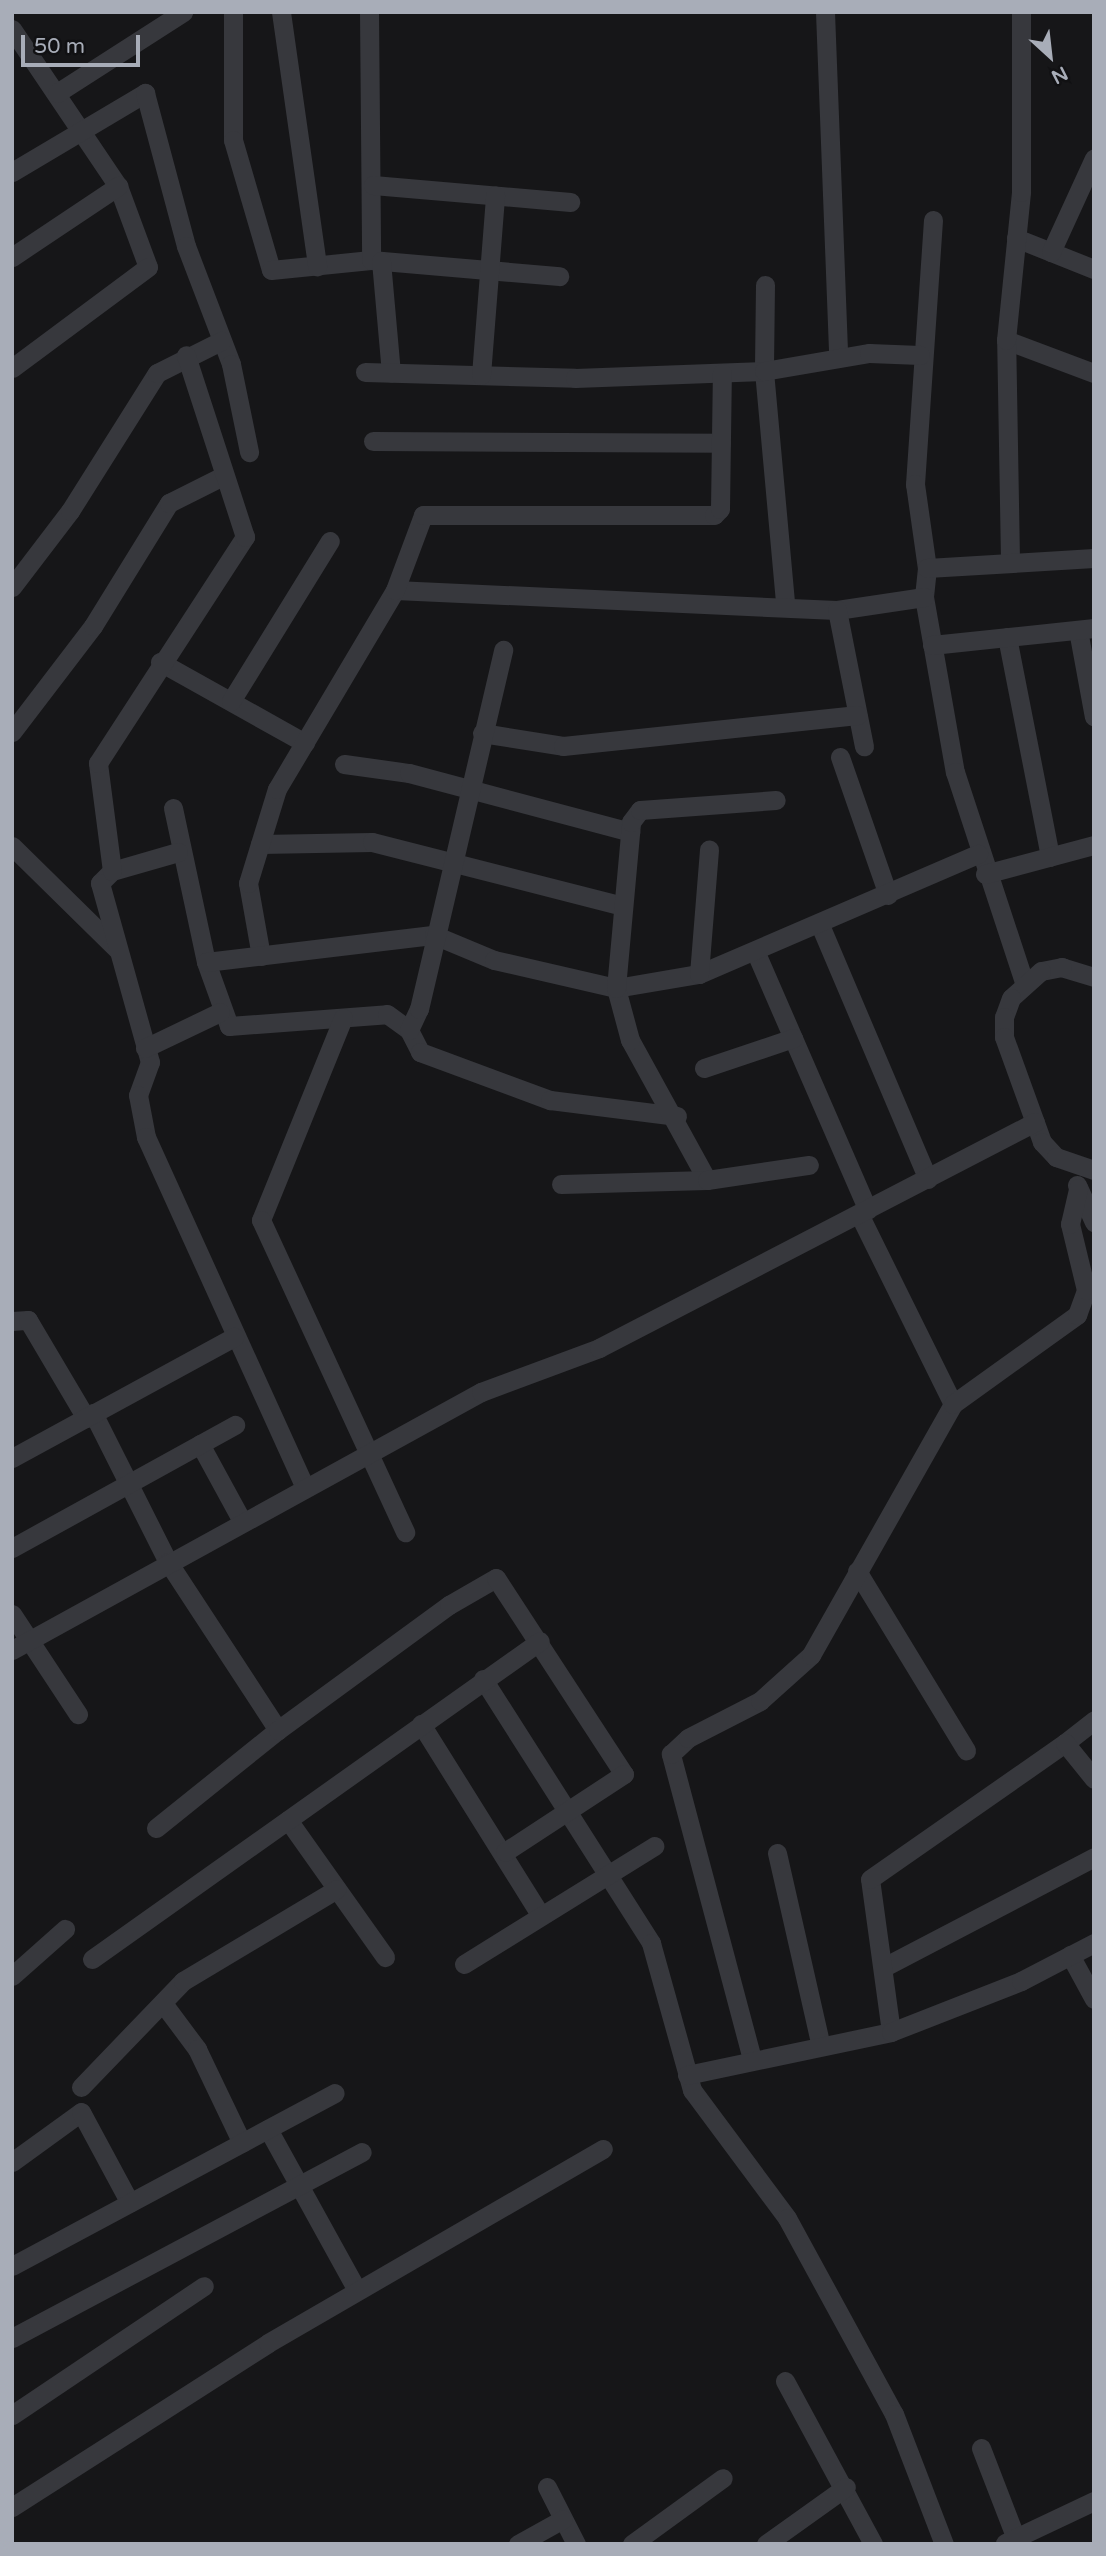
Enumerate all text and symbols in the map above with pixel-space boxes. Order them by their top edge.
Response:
scale bar [24,21,144,65]
north arrow [1015,21,1085,91]
text: 50 m [34,34,85,59]
text: N [1048,61,1071,88]

